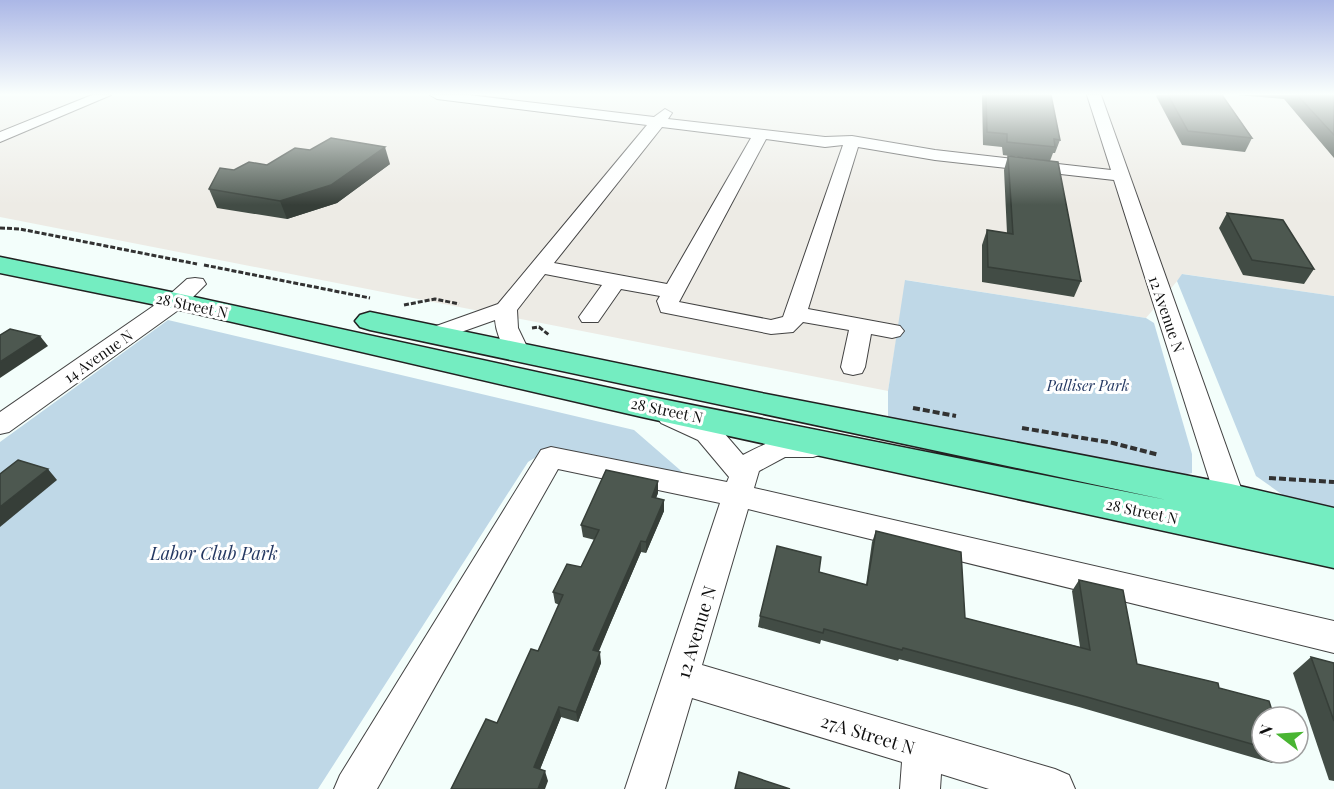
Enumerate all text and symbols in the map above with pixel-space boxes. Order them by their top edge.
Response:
street label: 12 Avenue N [1145,273,1190,355]
street label: 28 Street N [154,288,230,322]
street label: 14 Avenue N [59,325,137,387]
park label: Palliser Park [1046,375,1129,395]
street label: 28 Street N [629,393,705,427]
street label: 28 Street N [1104,494,1180,528]
park label: Labor Club Park [149,541,278,565]
street label: 12 Avenue N [671,582,722,681]
north arrow [1250,705,1310,765]
street label: 27A Street N [818,708,918,760]
text: N [1253,721,1277,739]

